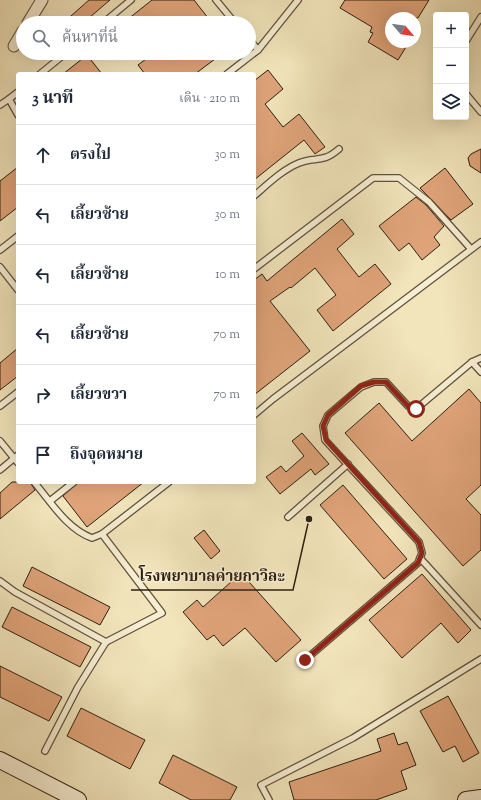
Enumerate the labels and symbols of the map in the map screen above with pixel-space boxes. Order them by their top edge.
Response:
north arrow [385,12,421,48]
route start [407,400,425,418]
callout: โรงพยาบาลค่ายกาวิละ [131,563,293,590]
text: โรงพยาบาลค่ายกาวิละ [138,565,285,588]
route end [296,651,314,669]

